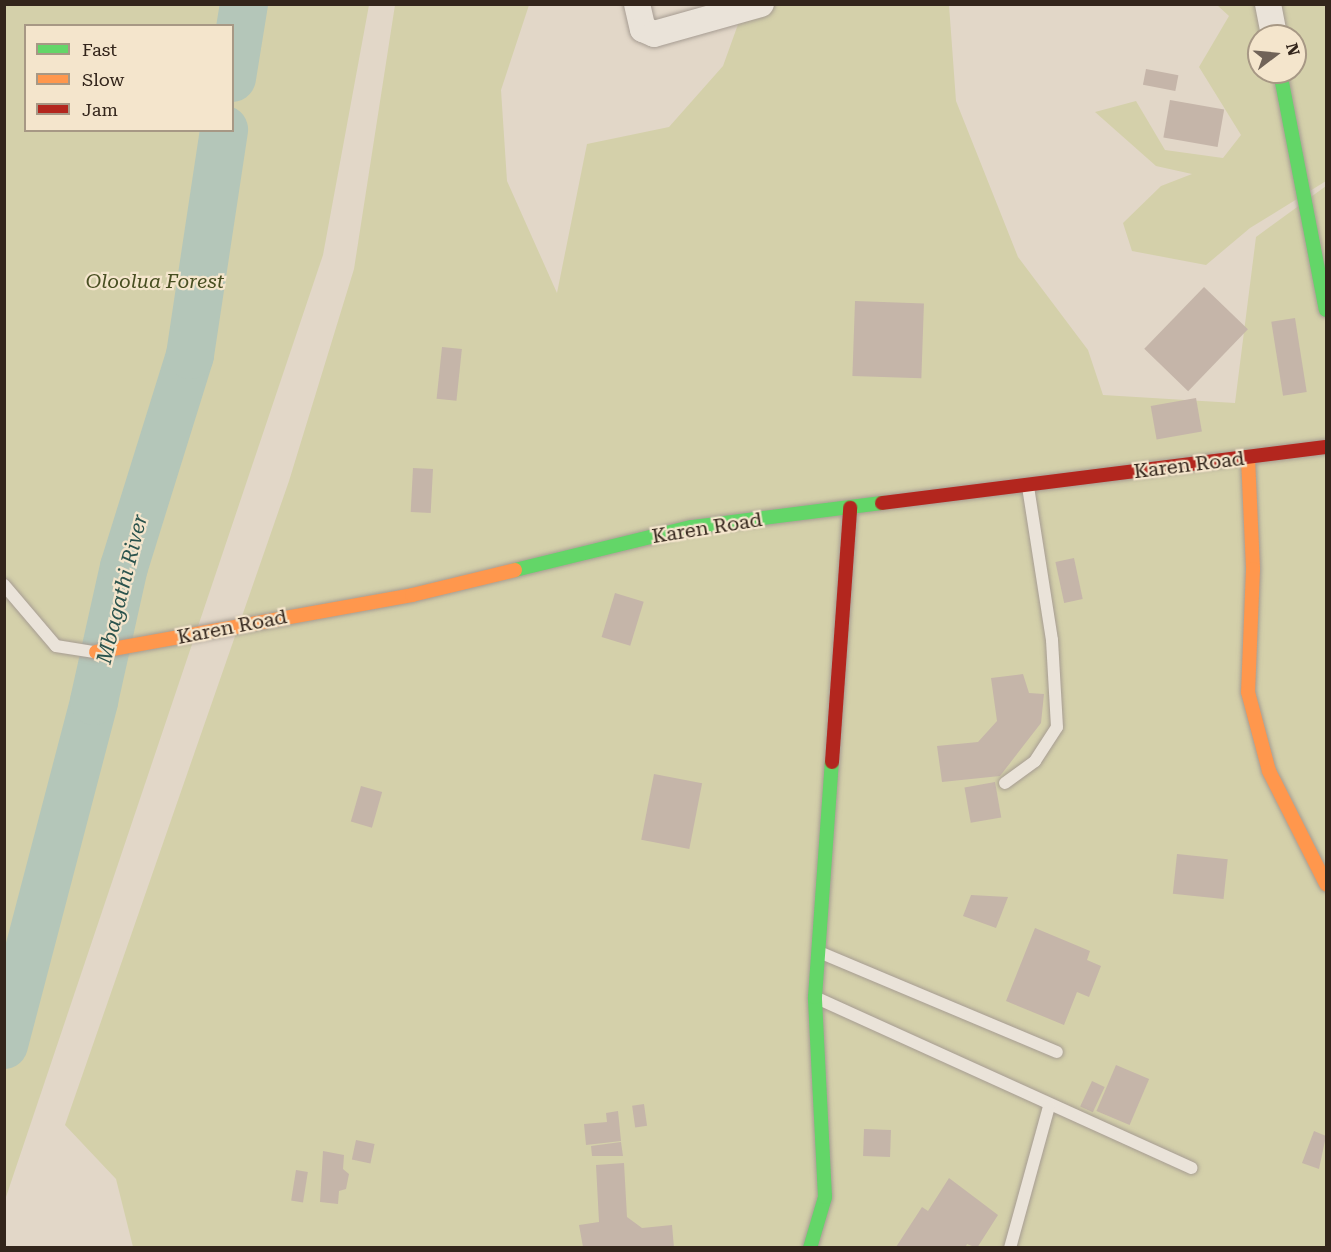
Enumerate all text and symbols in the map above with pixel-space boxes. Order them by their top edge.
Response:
legend [24,24,234,132]
north arrow [1247,24,1307,84]
text: Fast [82,39,117,60]
text: N [1282,41,1304,58]
text: Slow [82,69,124,90]
text: Jam [82,99,118,120]
park label: Oloolua Forest [86,269,224,293]
street label: Karen Road [1132,446,1246,484]
street label: Karen Road [650,507,764,549]
water label: Mbagathi River [91,512,153,666]
street label: Karen Road [175,605,289,649]

